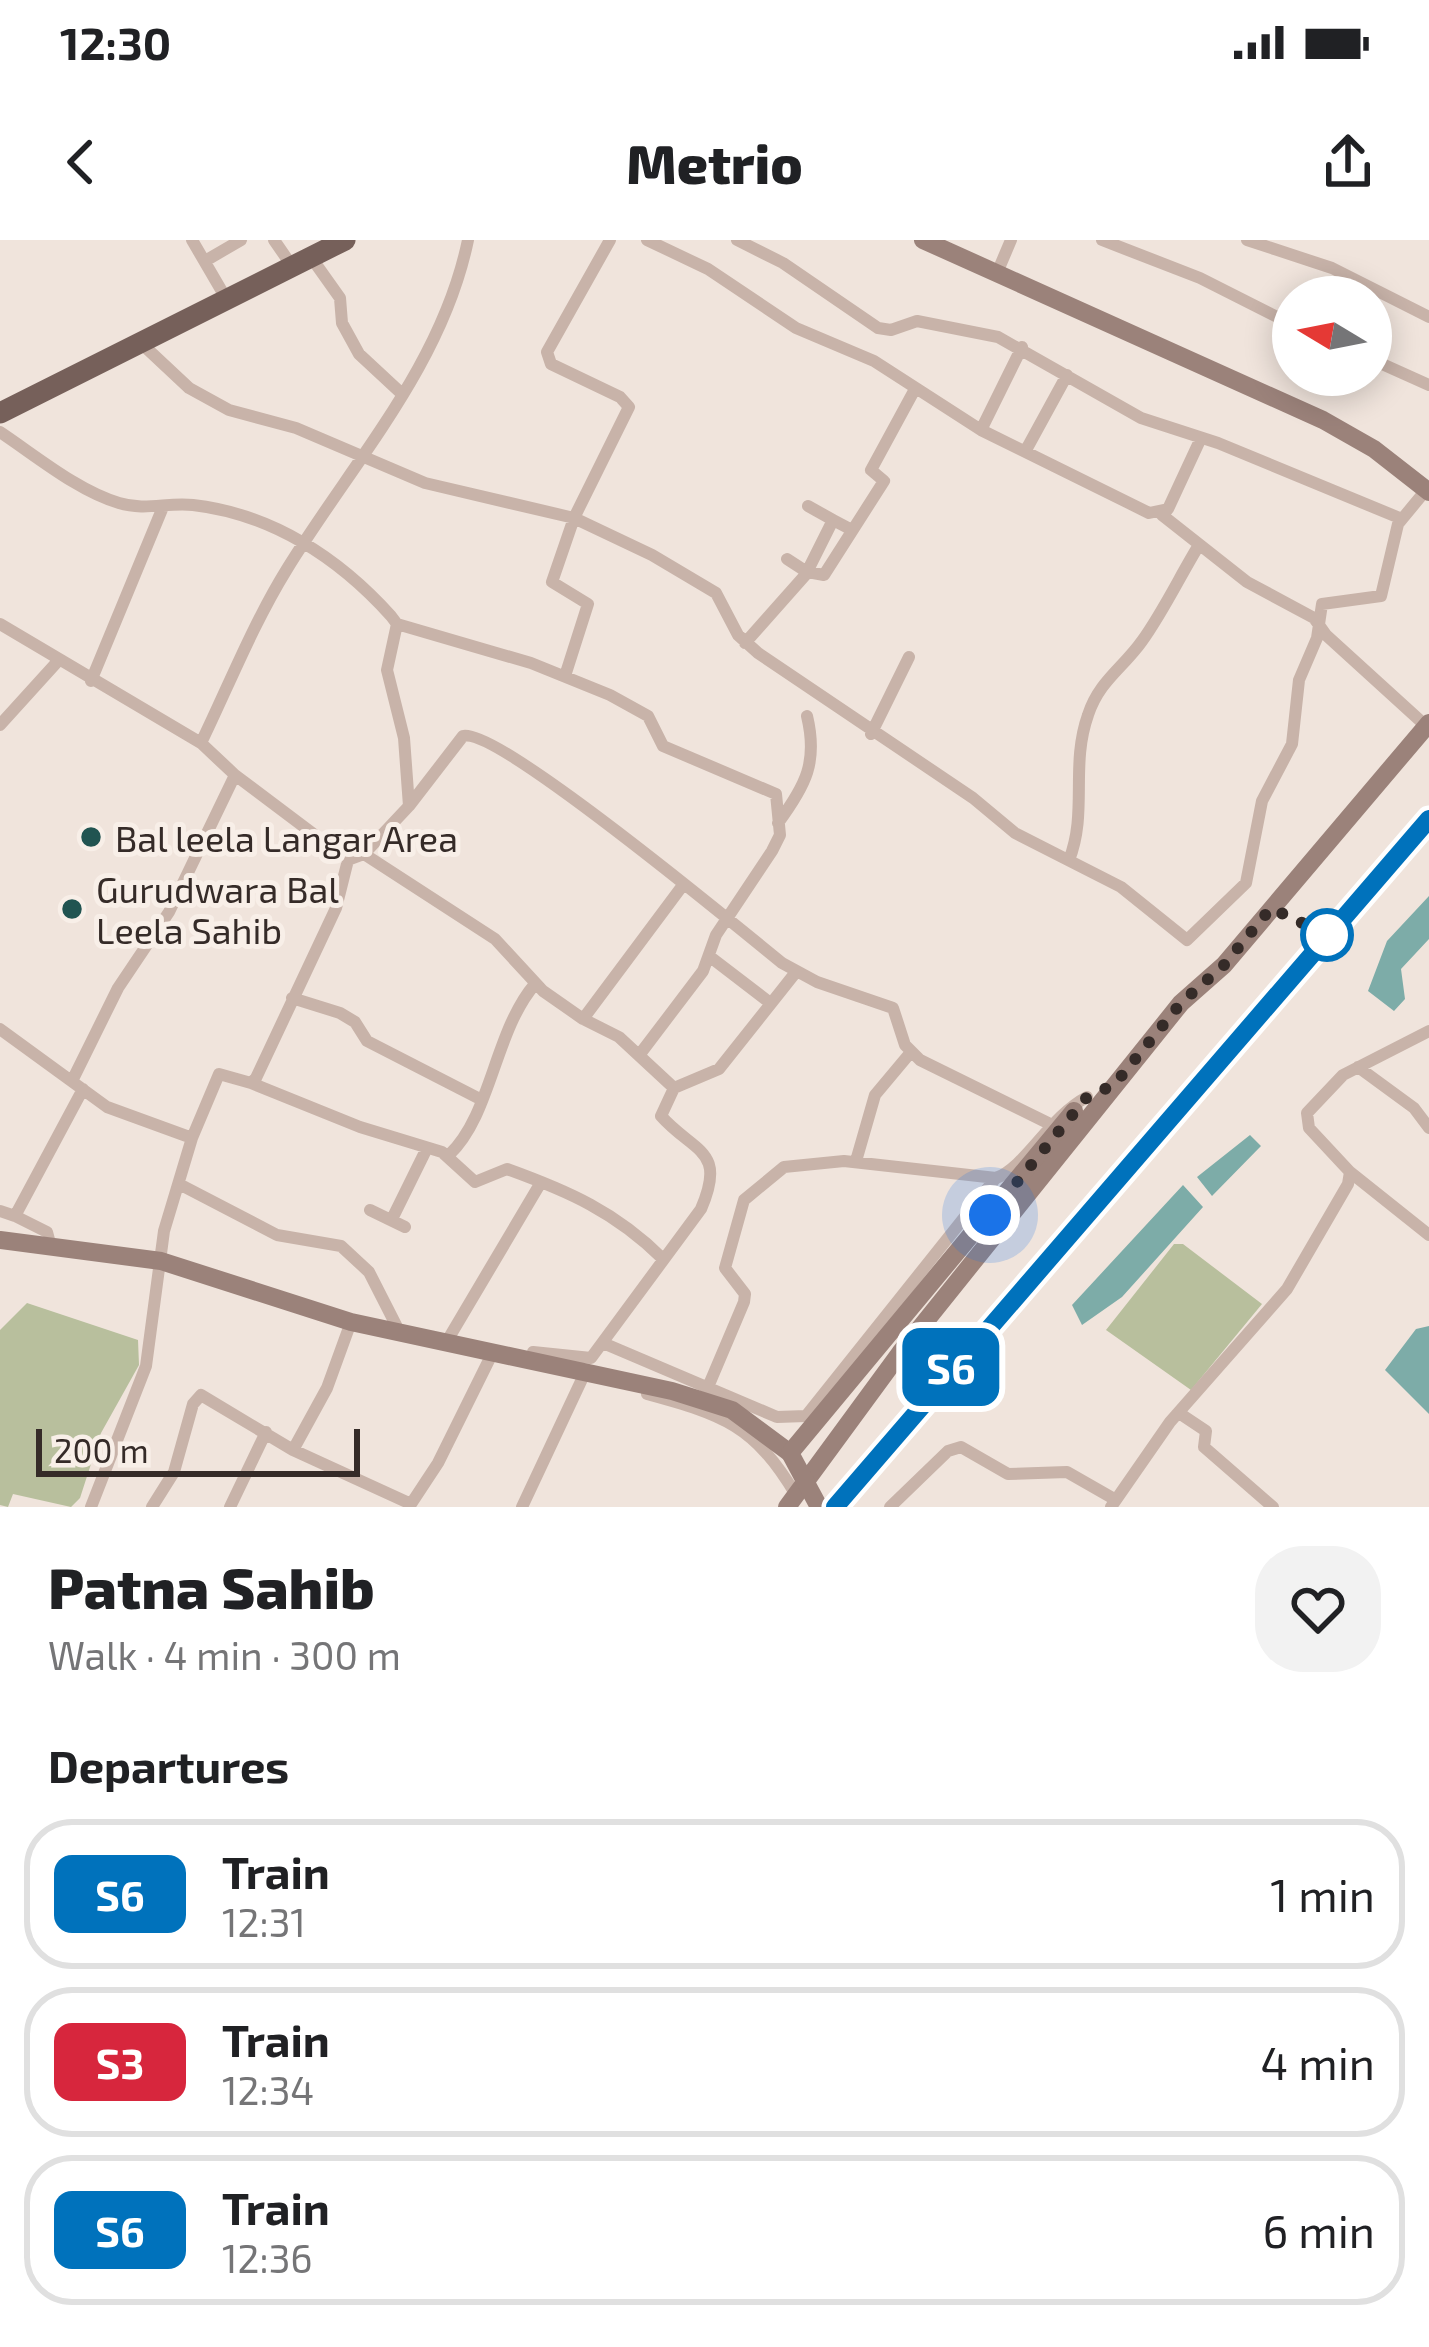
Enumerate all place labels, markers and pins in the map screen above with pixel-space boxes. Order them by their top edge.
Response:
place label: Bal leela Langar Area [115,816,458,859]
marker: Bal leela Langar Area [78,824,104,850]
place label: Gurudwara Bal Leela Sahib [96,867,339,951]
marker: Gurudwara Bal Leela Sahib [59,896,85,922]
unlabelled marker [1302,910,1352,960]

